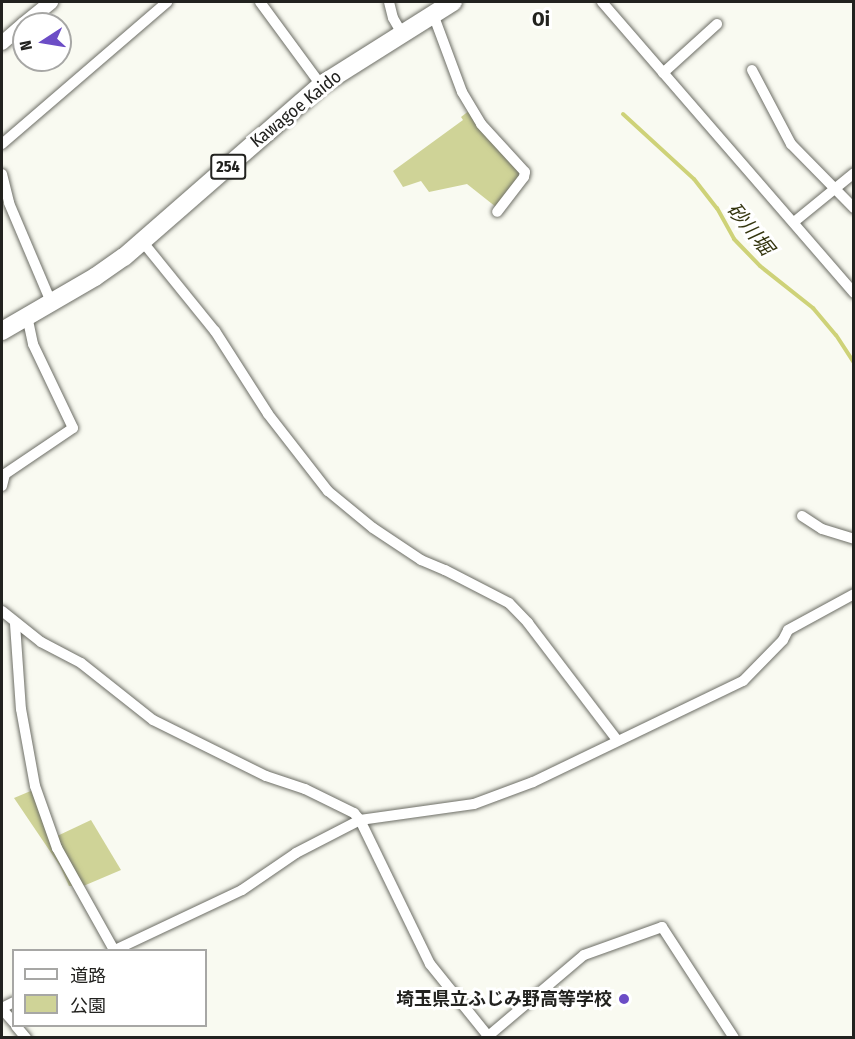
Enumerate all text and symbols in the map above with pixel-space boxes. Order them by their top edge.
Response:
district label: Oi [532,7,550,31]
north arrow [12,12,72,72]
text: N [16,39,36,52]
street label: Kawagoe Kaido [246,66,346,152]
road number: 254 [210,154,246,180]
water label: 砂川堀 [722,198,778,260]
legend [12,949,207,1027]
text: 道路 [70,965,106,987]
place label: 埼玉県立ふじみ野高等学校 [396,988,612,1010]
marker: 埼玉県立ふじみ野高等学校 [617,992,631,1006]
text: 公園 [70,995,106,1017]

